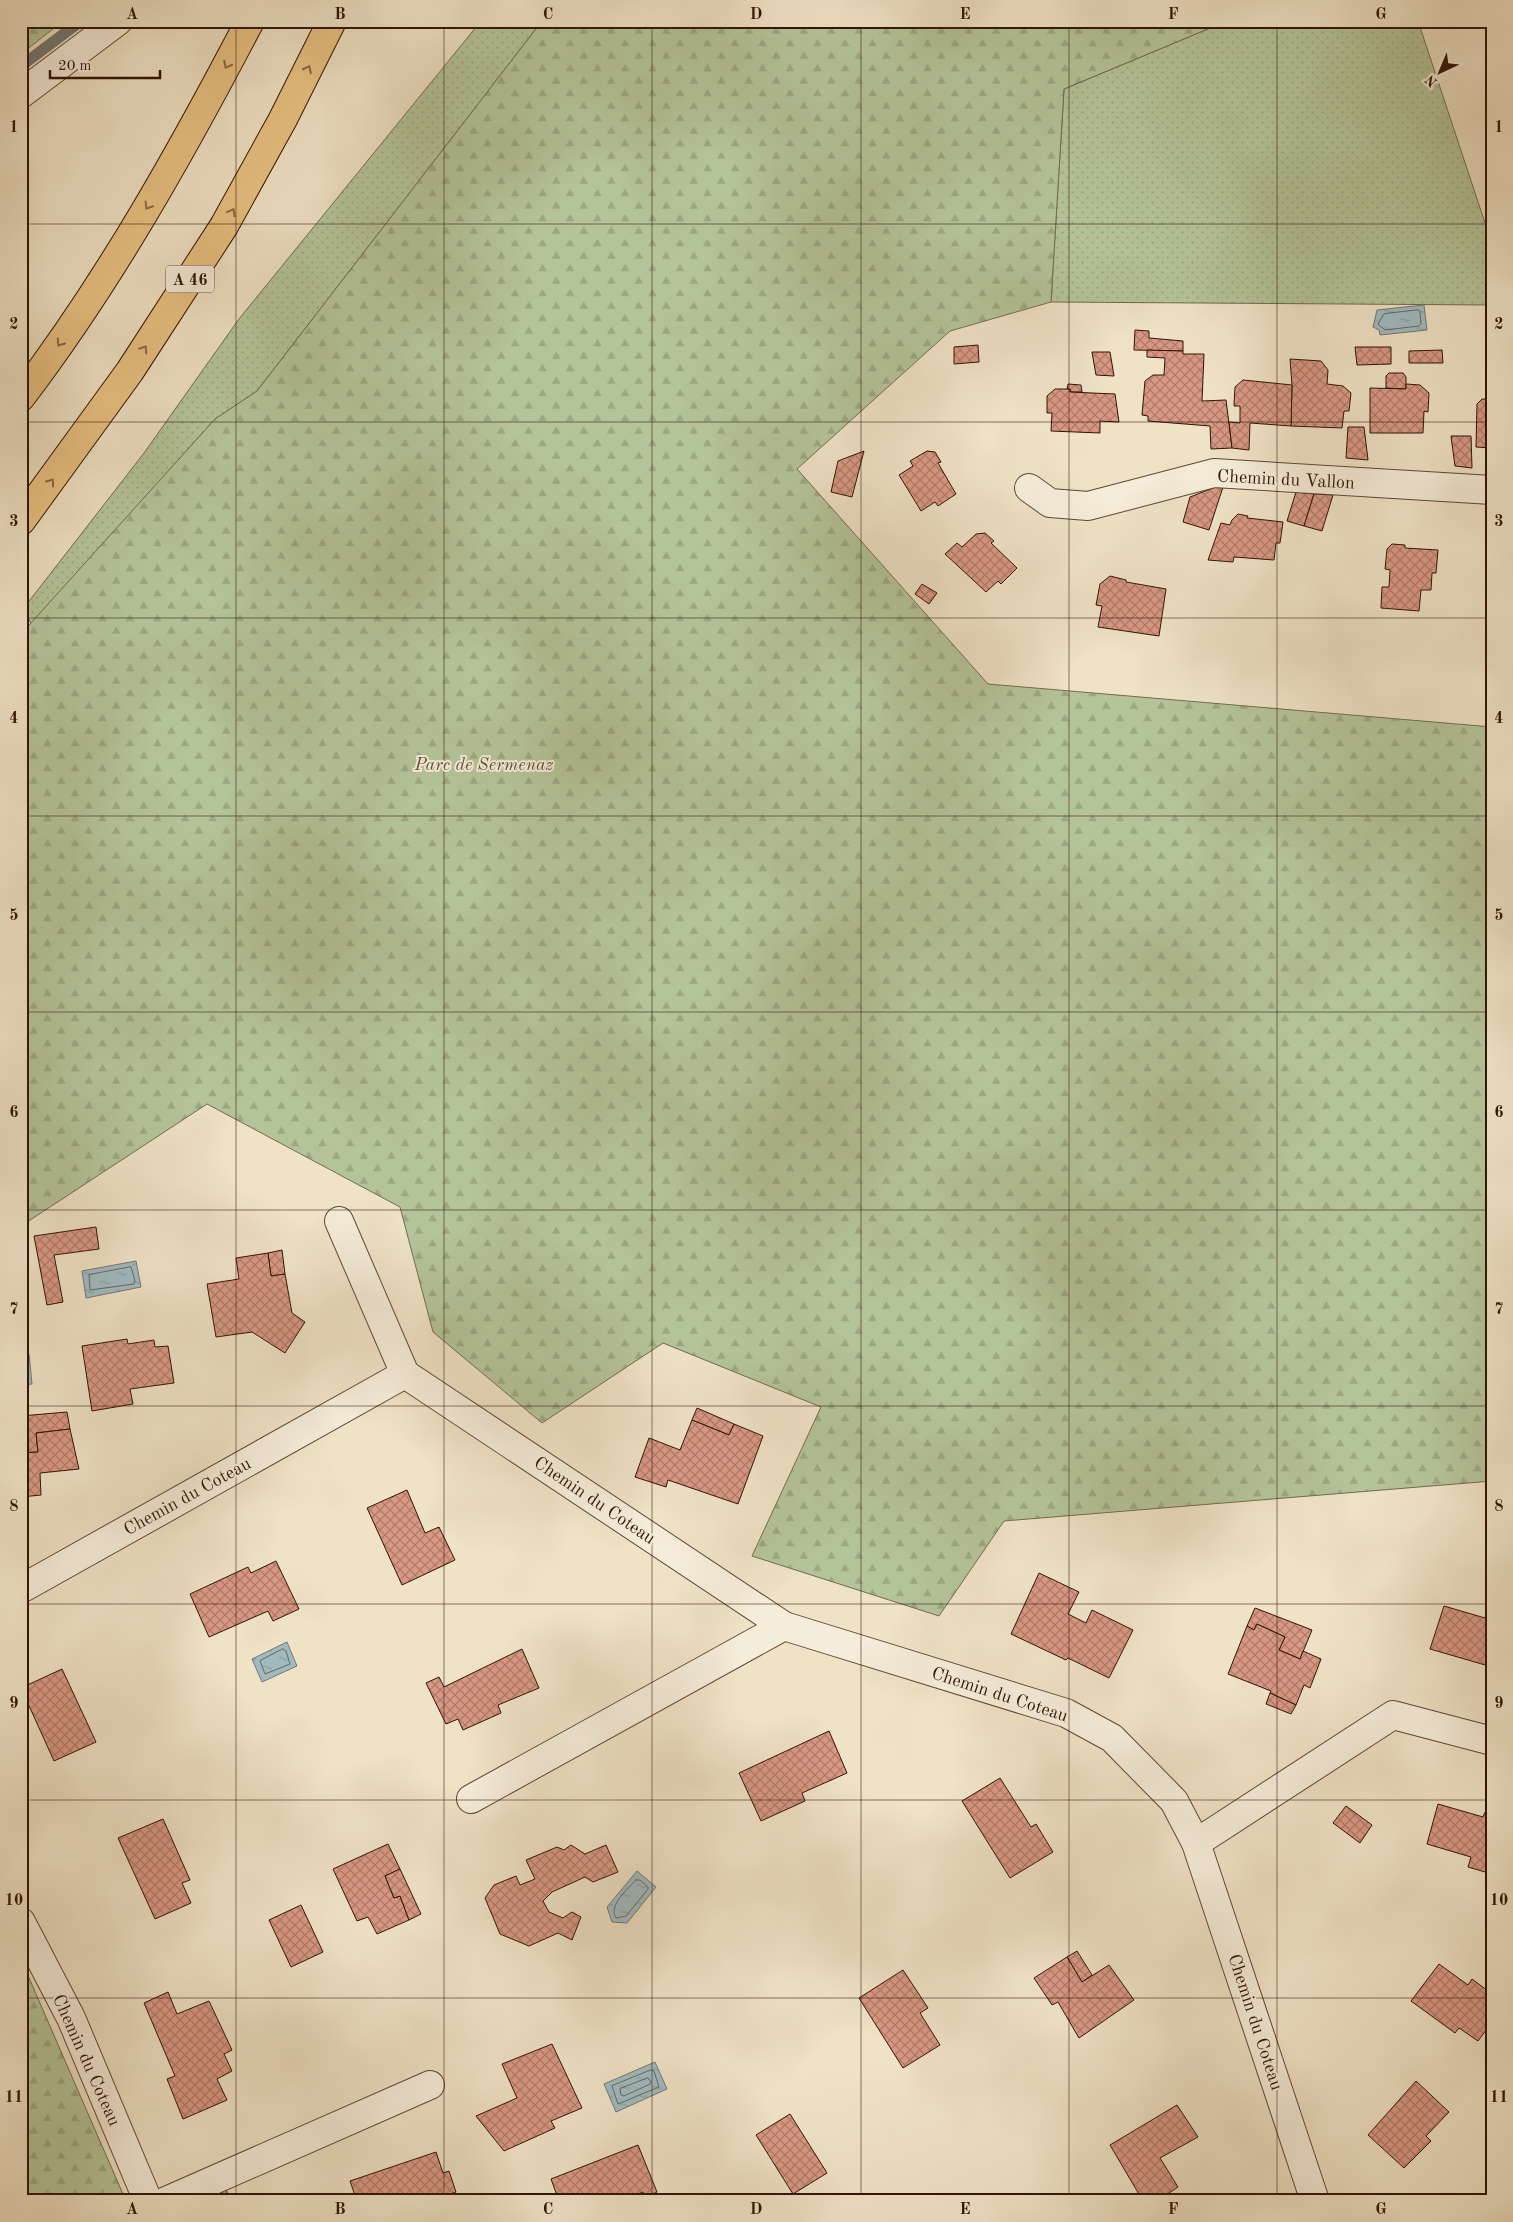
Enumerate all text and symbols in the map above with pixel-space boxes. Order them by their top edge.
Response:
text: A [126,7,138,23]
text: B [334,7,346,23]
text: C [543,7,553,23]
text: D [750,7,762,23]
text: E [959,7,971,23]
text: F [1168,7,1179,23]
text: G [1375,7,1387,23]
scale bar [50,48,160,80]
north arrow [1416,48,1466,98]
text: 20 m [58,59,92,74]
one-way arrow [223,59,233,68]
one-way arrow [302,65,312,74]
text: N [1423,72,1440,89]
text: 1 [9,120,19,136]
text: 1 [1494,120,1504,136]
one-way arrow [144,201,154,210]
one-way arrow [225,208,235,217]
road number: A 46 [166,266,214,292]
text: 2 [9,317,19,333]
text: 2 [1494,317,1504,333]
one-way arrow [57,337,66,346]
one-way arrow [138,345,148,354]
street label: Chemin du Vallon [1217,467,1356,493]
one-way arrow [45,479,53,488]
text: 3 [9,514,19,530]
text: 3 [1494,514,1504,530]
text: 4 [9,711,19,727]
text: 4 [1494,711,1504,727]
park label: Parc de Sermenaz [413,756,554,774]
text: 5 [9,908,19,924]
text: 5 [1494,908,1504,924]
text: 6 [9,1105,19,1121]
text: 6 [1494,1105,1504,1121]
text: 7 [9,1302,19,1318]
text: 7 [1494,1302,1504,1318]
street label: Chemin du Coteau [121,1454,254,1539]
street label: Chemin du Coteau [530,1454,659,1548]
text: 8 [9,1499,19,1515]
text: 8 [1494,1499,1504,1515]
street label: Chemin du Coteau [929,1664,1070,1726]
text: 9 [9,1696,19,1712]
text: 9 [1494,1696,1504,1712]
text: 10 [5,1893,23,1909]
text: 10 [1490,1893,1508,1909]
street label: Chemin du Coteau [1225,1952,1286,2093]
street label: Chemin du Coteau [49,1992,123,2129]
text: 11 [5,2090,23,2106]
text: 11 [1490,2090,1508,2106]
text: A [126,2202,138,2218]
text: B [334,2202,346,2218]
text: C [543,2202,553,2218]
text: D [750,2202,762,2218]
text: E [959,2202,971,2218]
text: F [1168,2202,1179,2218]
text: G [1375,2202,1387,2218]

